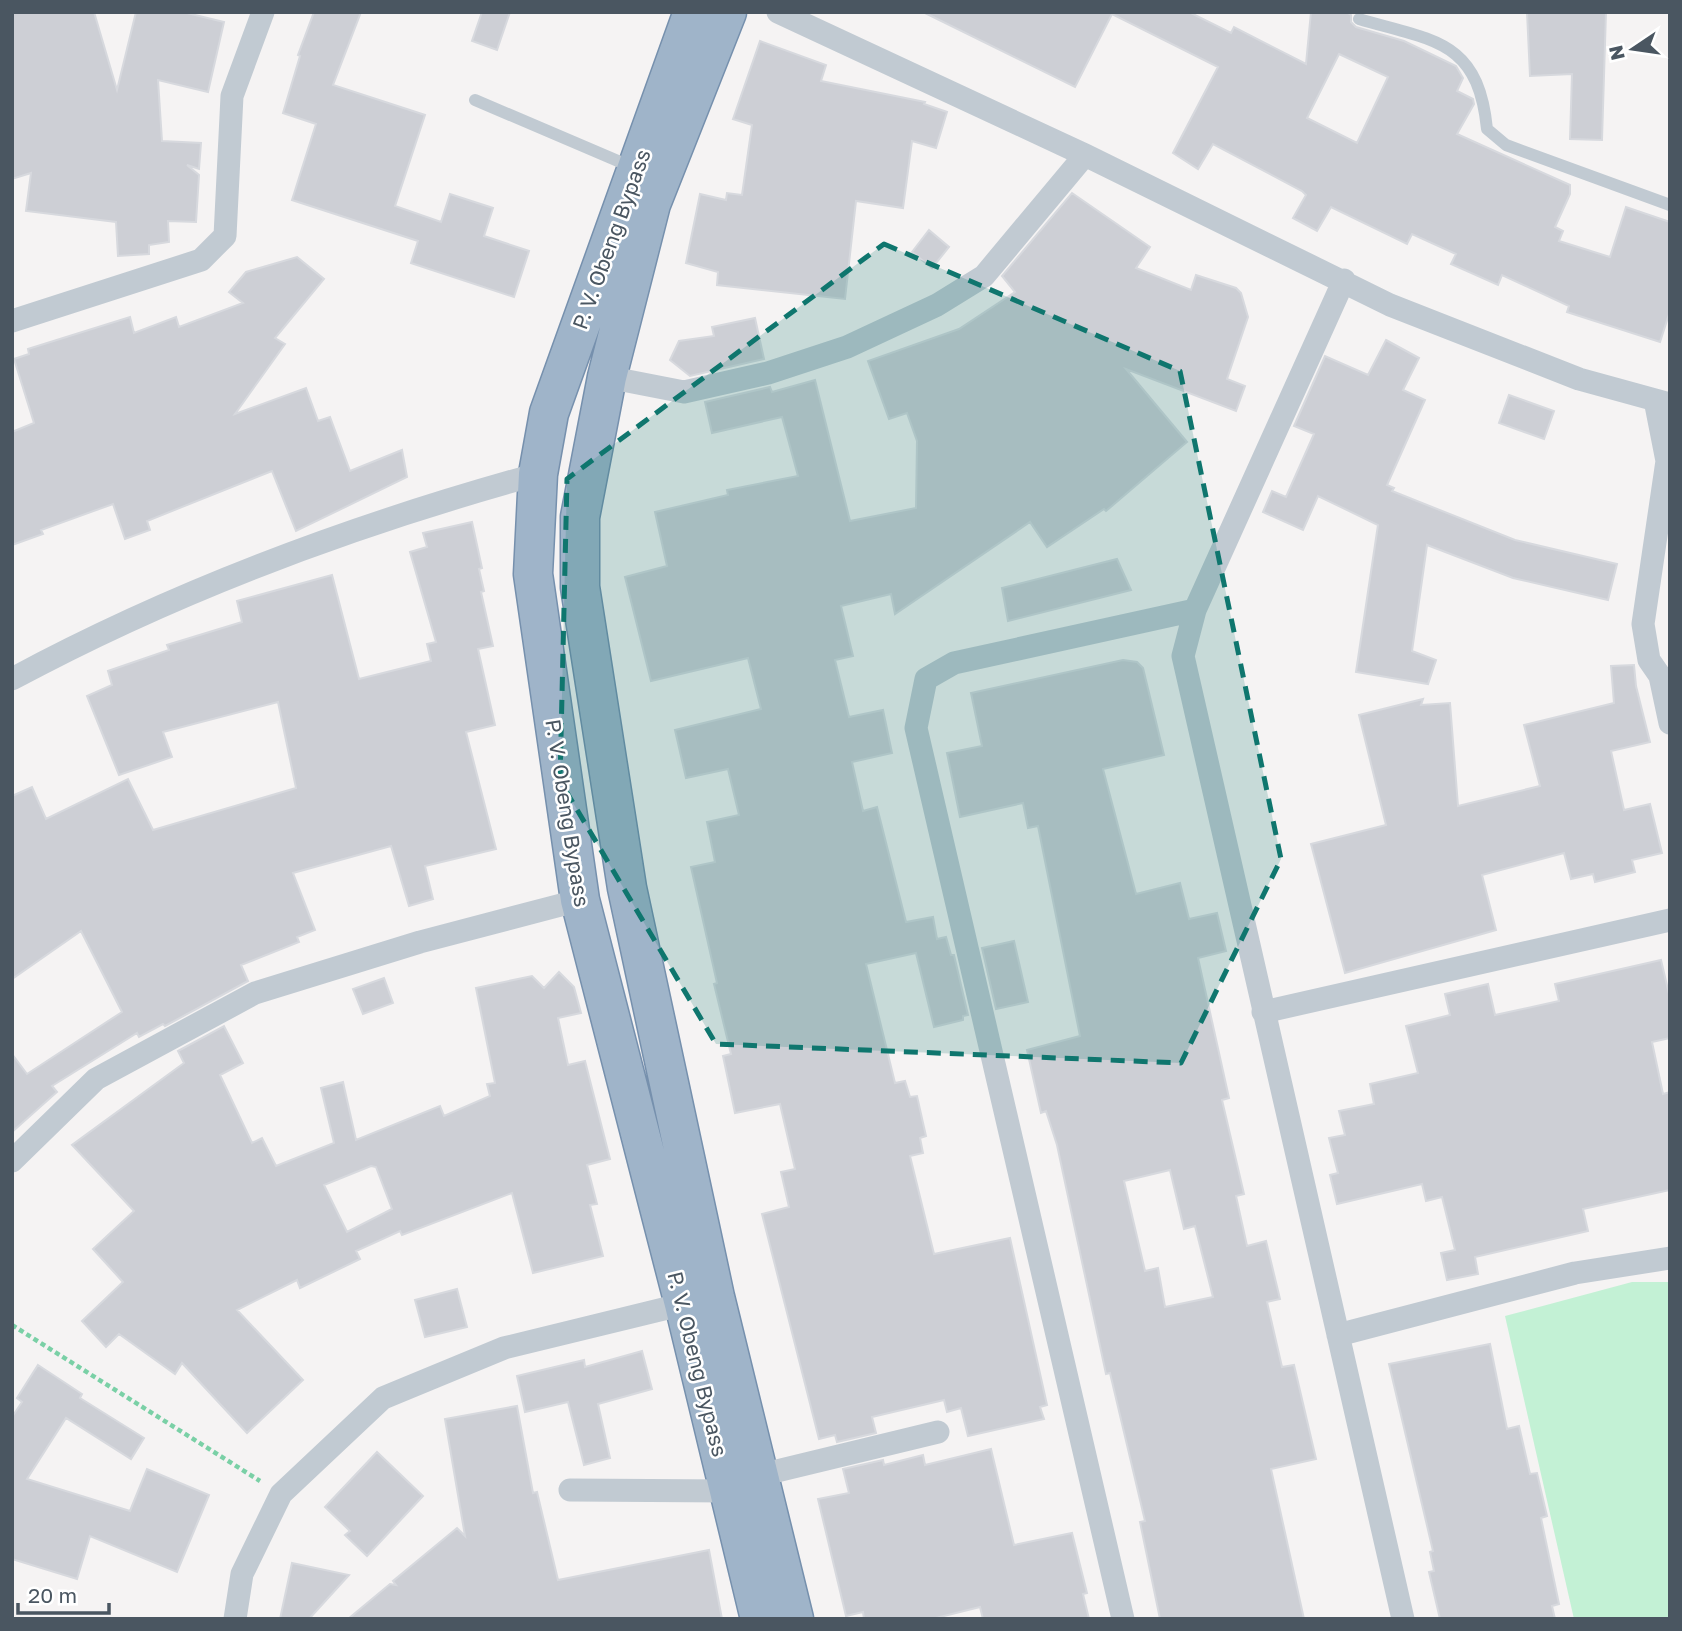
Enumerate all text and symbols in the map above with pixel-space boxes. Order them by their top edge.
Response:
north arrow [1598,14,1668,84]
text: N [1603,43,1629,63]
street label: P. V. Obeng Bypass [566,145,656,333]
street label: P. V. Obeng Bypass [540,717,596,909]
street label: P. V. Obeng Bypass [662,1269,734,1459]
scale bar [18,1572,108,1616]
text: 20 m [28,1582,77,1608]

